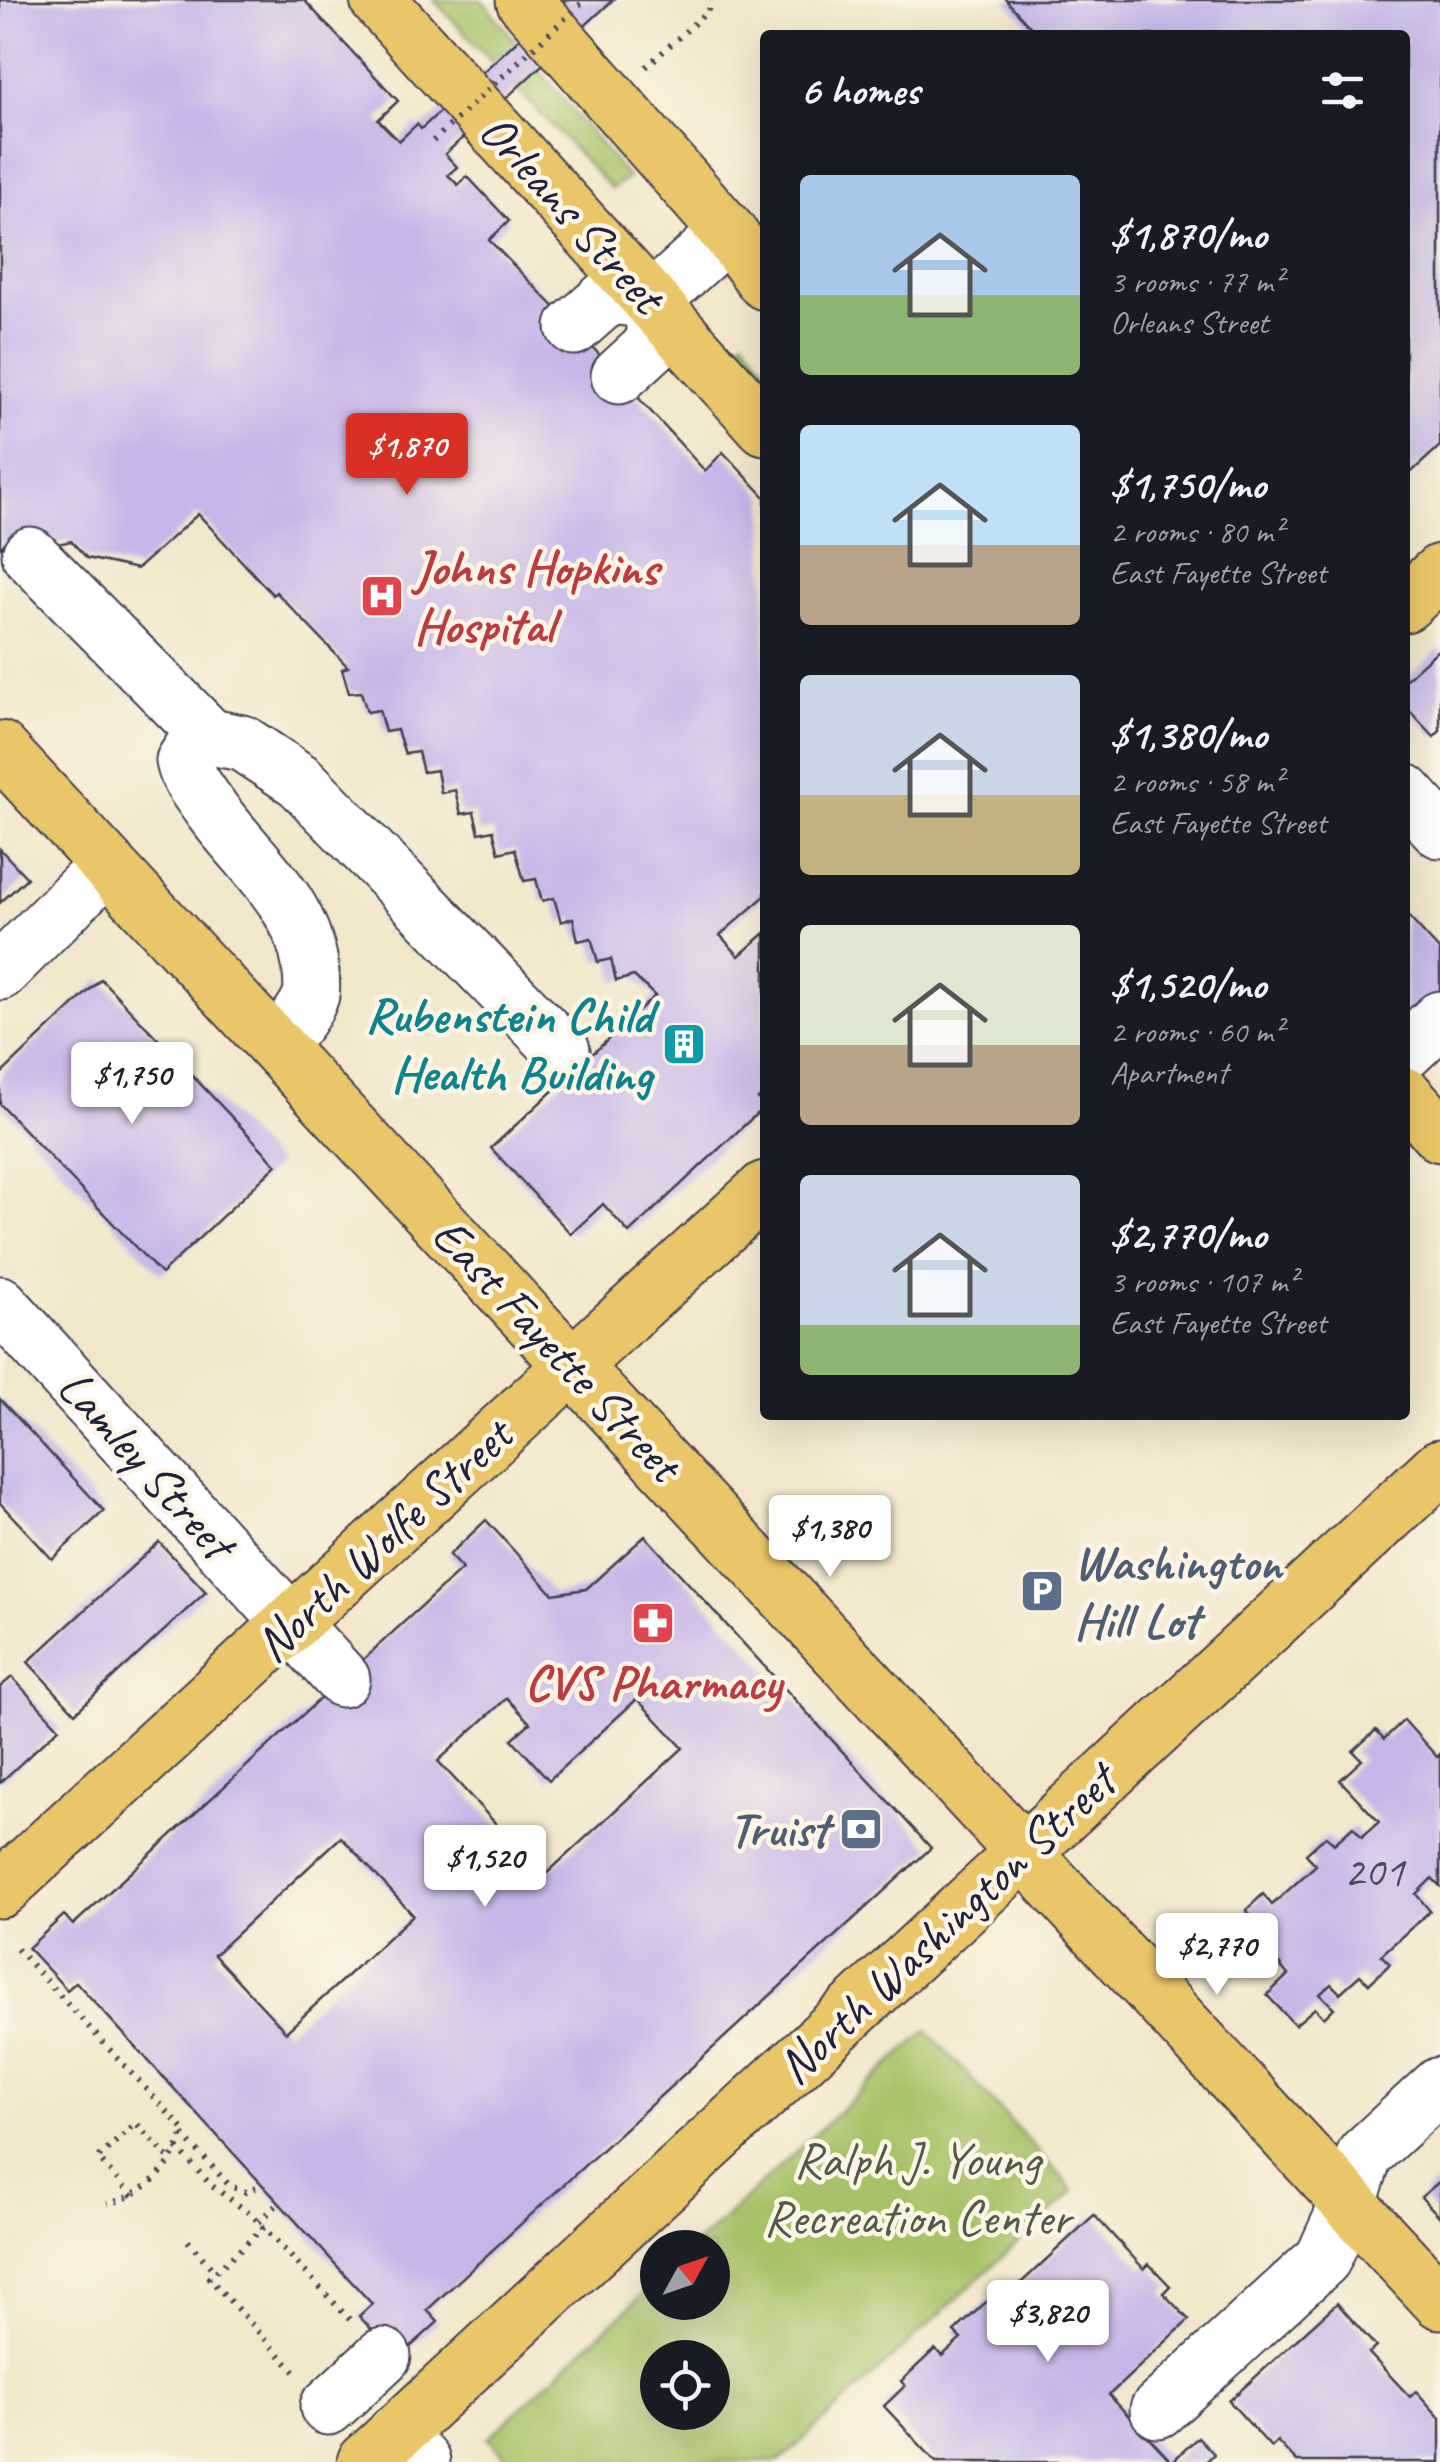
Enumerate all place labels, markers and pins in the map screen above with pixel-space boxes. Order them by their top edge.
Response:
pin: $1,870 [326,413,488,498]
place label: Johns Hopkins Hospital [411,536,663,657]
hospital icon: Johns Hopkins Hospital [359,573,405,619]
place label: Rubenstein Child Health Building [365,984,661,1105]
building icon: Rubenstein Child Health Building [661,1021,707,1067]
pin: $1,750 [51,1042,213,1127]
pin: $1,380 [749,1495,911,1580]
place label: Washington Hill Lot [1074,1531,1285,1652]
parking icon: Washington Hill Lot [1019,1568,1065,1614]
pharmacy icon: CVS Pharmacy [630,1600,676,1646]
place label: CVS Pharmacy [525,1651,785,1714]
place label: Truist [729,1798,835,1861]
bank icon: Truist [838,1806,884,1852]
pin: $1,520 [404,1825,566,1910]
pin: $2,770 [1136,1913,1298,1998]
pin: $3,820 [967,2280,1129,2365]

